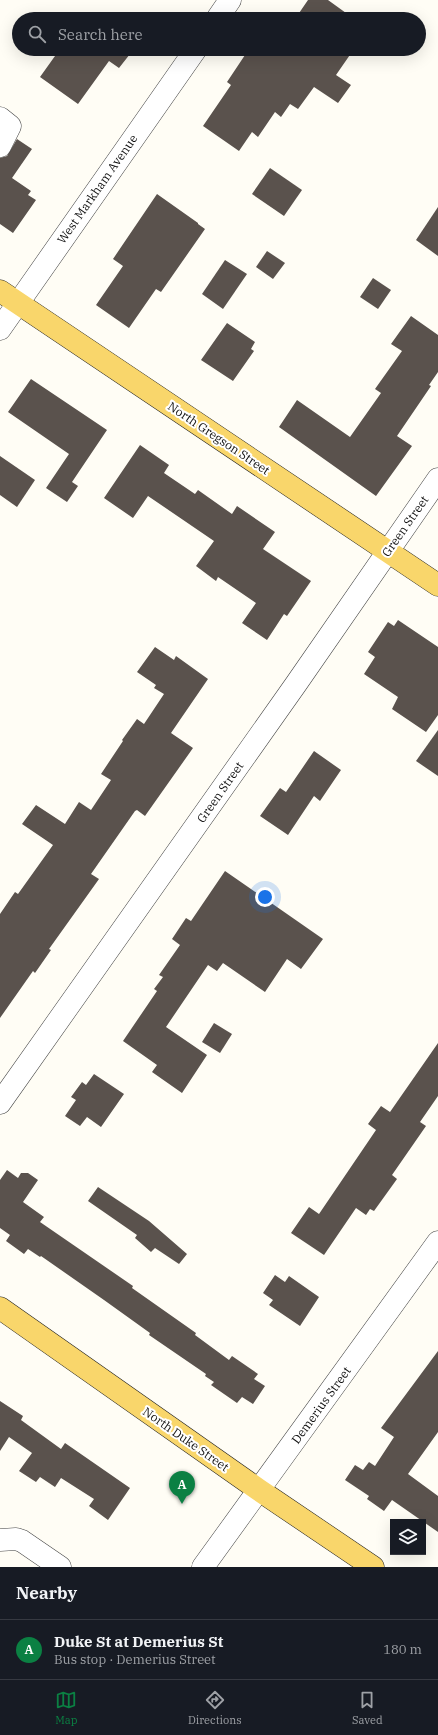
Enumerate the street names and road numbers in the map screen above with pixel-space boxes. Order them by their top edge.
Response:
street label: West Markham Avenue [54,131,140,247]
street label: North Gregson Street [165,398,273,478]
street label: Green Street [378,493,432,559]
street label: Green Street [193,759,247,825]
street label: Demerius Street [288,1364,354,1446]
street label: North Duke Street [140,1404,232,1474]

